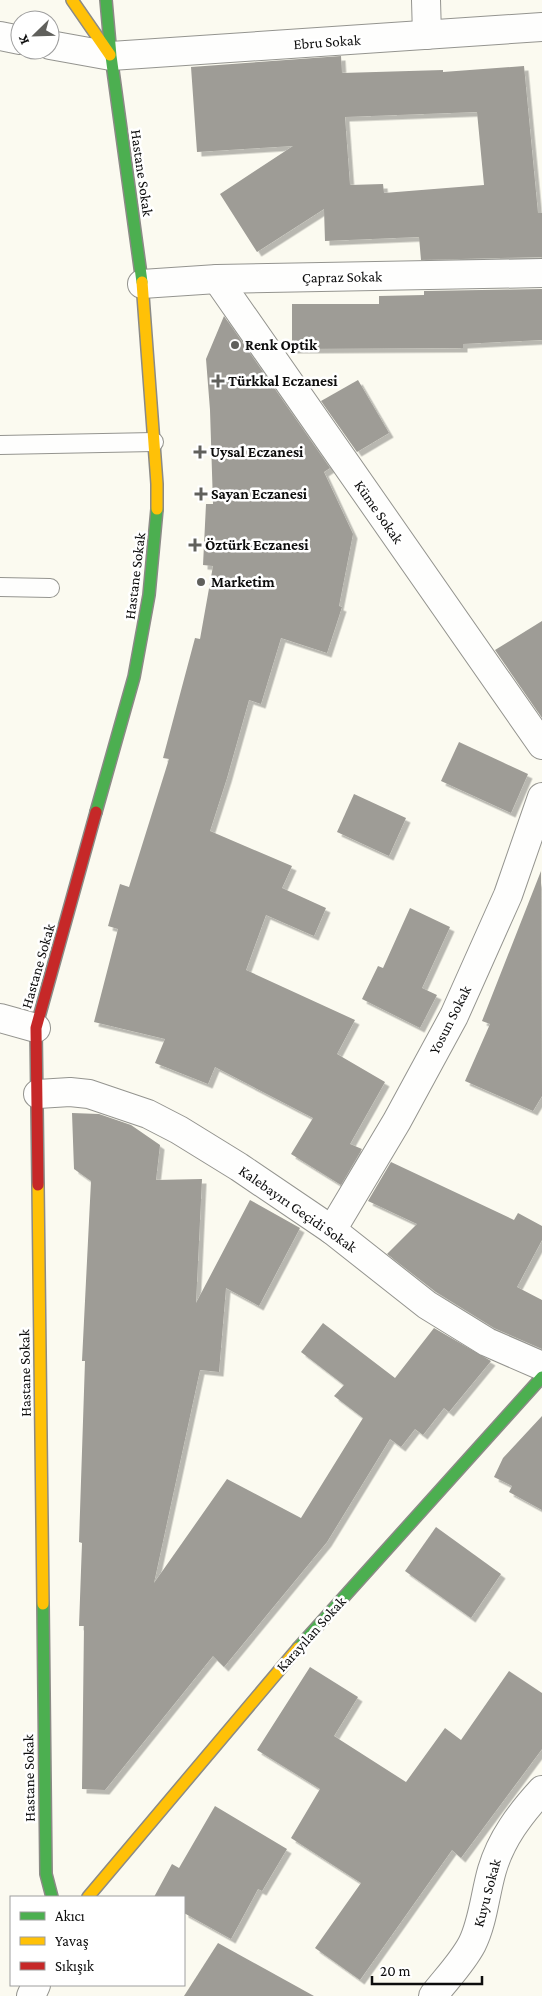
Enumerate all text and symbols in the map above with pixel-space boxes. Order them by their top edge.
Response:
north arrow [10,10,60,60]
text: K [14,32,32,47]
street label: Ebru Sokak [293,32,362,52]
street label: Hastane Sokak [128,128,156,218]
street label: Çapraz Sokak [302,268,383,287]
place label: Renk Optik [245,337,318,353]
marker: Renk Optik [229,339,241,351]
place label: Türkkal Eczanesi [228,373,338,389]
marker: Türkkal Eczanesi [212,375,224,387]
place label: Uysal Eczanesi [210,444,304,460]
marker: Uysal Eczanesi [194,446,206,458]
street label: Küme Sokak [351,477,407,547]
place label: Sayan Eczanesi [211,486,308,502]
marker: Sayan Eczanesi [195,488,207,500]
street label: Hastane Sokak [122,531,148,620]
place label: Öztürk Eczanesi [205,537,309,553]
marker: Öztürk Eczanesi [189,539,201,551]
place label: Marketim [211,574,275,590]
marker: Marketim [195,576,207,588]
street label: Hastane Sokak [18,921,58,1010]
street label: Yosun Sokak [426,982,474,1057]
street label: Kalebayırı Geçidi Sokak [236,1162,361,1257]
street label: Hastane Sokak [16,1328,34,1417]
street label: Karayılan Sokak [273,1593,350,1676]
street label: Hastane Sokak [20,1733,38,1822]
street label: Kuyu Sokak [470,1856,505,1929]
legend [10,1896,185,1986]
text: Akıcı [55,1908,85,1924]
text: Yavaş [55,1933,89,1950]
scale bar [372,1954,482,1986]
text: Sıkışık [55,1958,95,1975]
text: 20 m [380,1963,411,1979]

